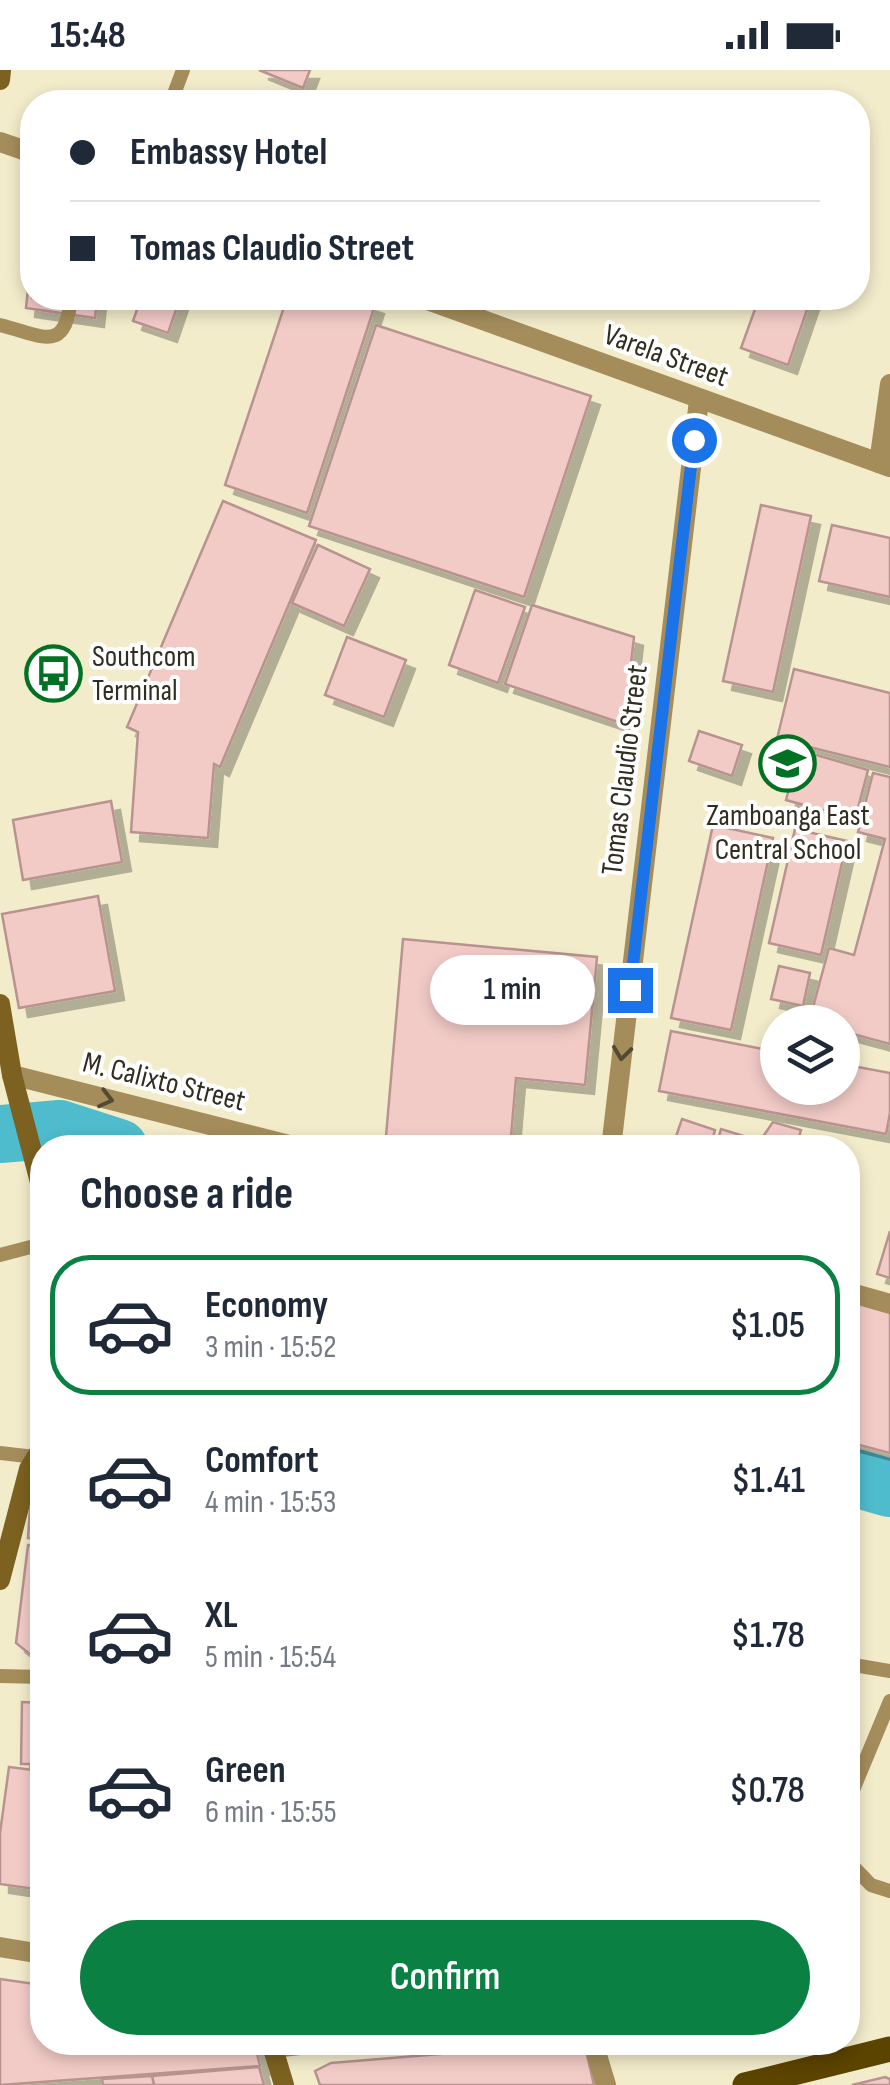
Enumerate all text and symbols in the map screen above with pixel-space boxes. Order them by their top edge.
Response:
text: 15:48 [50,13,126,58]
text: Embassy Hotel [130,130,327,175]
text: Tomas Claudio Street [130,226,414,271]
street label: Varela Street [599,317,733,395]
route start [672,418,717,463]
place label: Southcom Terminal [92,639,195,709]
bus stop icon: Southcom Terminal [23,644,83,704]
street label: Tomas Claudio Street [594,663,656,877]
school or university icon: Zamboanga East Central School [758,733,818,793]
place label: Zamboanga East Central School [706,798,870,868]
callout: 1 min [430,955,595,1025]
route end [608,968,653,1013]
text: 1 min [483,970,542,1009]
map controls [760,1005,860,1105]
button: layers [760,1005,860,1105]
street label: M. Calixto Street [79,1044,249,1120]
one-way arrow [612,1046,633,1062]
one-way arrow [97,1087,114,1108]
text: Choose a ride [80,1167,293,1222]
icon: car [85,1280,175,1370]
text: Economy [205,1283,328,1328]
text: $1.05 [730,1303,805,1348]
text: 3 min · 15:52 [205,1328,336,1367]
icon: car [85,1435,175,1525]
text: Comfort [205,1438,319,1483]
text: $1.41 [731,1458,805,1503]
text: 4 min · 15:53 [205,1483,337,1522]
icon: car [85,1590,175,1680]
text: XL [205,1593,238,1638]
text: $1.78 [731,1613,805,1658]
text: 5 min · 15:54 [205,1638,336,1677]
icon: car [85,1745,175,1835]
text: Green [205,1748,286,1793]
text: $0.78 [729,1768,805,1813]
text: 6 min · 15:55 [205,1793,337,1832]
button: Confirm [80,1920,810,2035]

